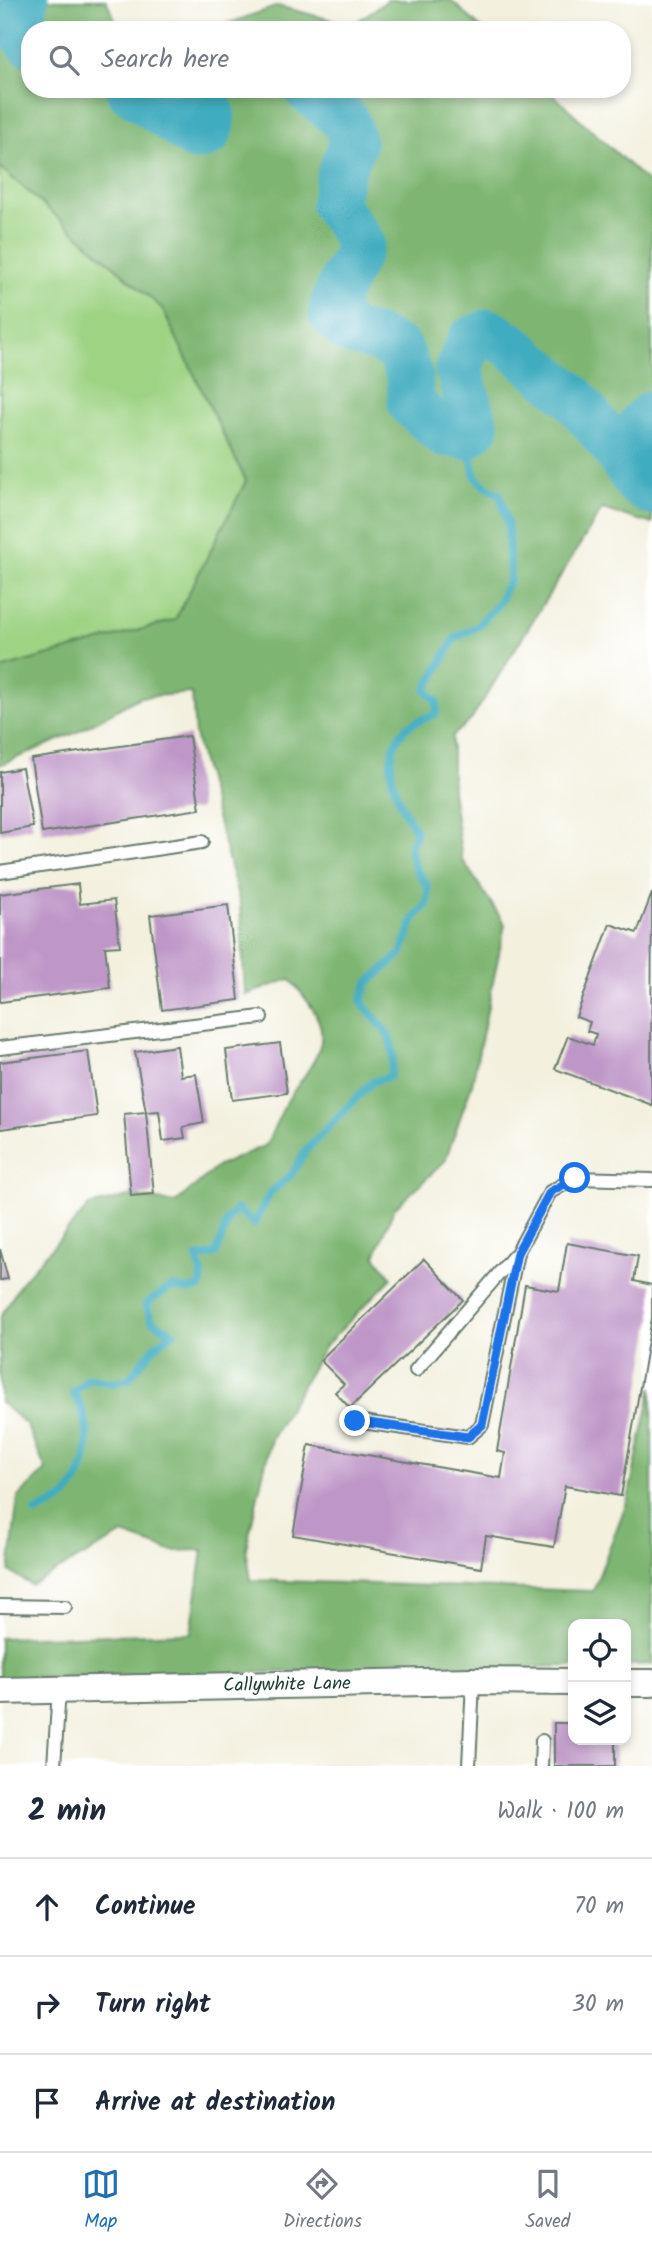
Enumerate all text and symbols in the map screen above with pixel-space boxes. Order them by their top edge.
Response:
search box [21,21,631,98]
text: Search here [101,39,229,81]
icon: search [45,41,83,79]
route start [559,1162,590,1193]
route end [339,1405,370,1436]
map controls [568,1619,631,1745]
button: locate [568,1619,631,1682]
street label: Callywhite Lane [223,1669,351,1701]
button: layers [568,1682,631,1745]
text: 2 min [28,1788,106,1836]
text: Walk · 100 m [497,1794,624,1830]
text: Continue [95,1886,196,1928]
icon: ahead [28,1888,66,1926]
text: 70 m [574,1889,624,1925]
text: Turn right [95,1984,211,2026]
icon: right [28,1986,66,2024]
text: 30 m [572,1987,624,2023]
text: Arrive at destination [95,2082,335,2124]
icon: arrive [28,2084,66,2122]
tab: Map [82,2165,120,2237]
tab: Directions [283,2165,362,2237]
tab: Saved [525,2165,570,2237]

